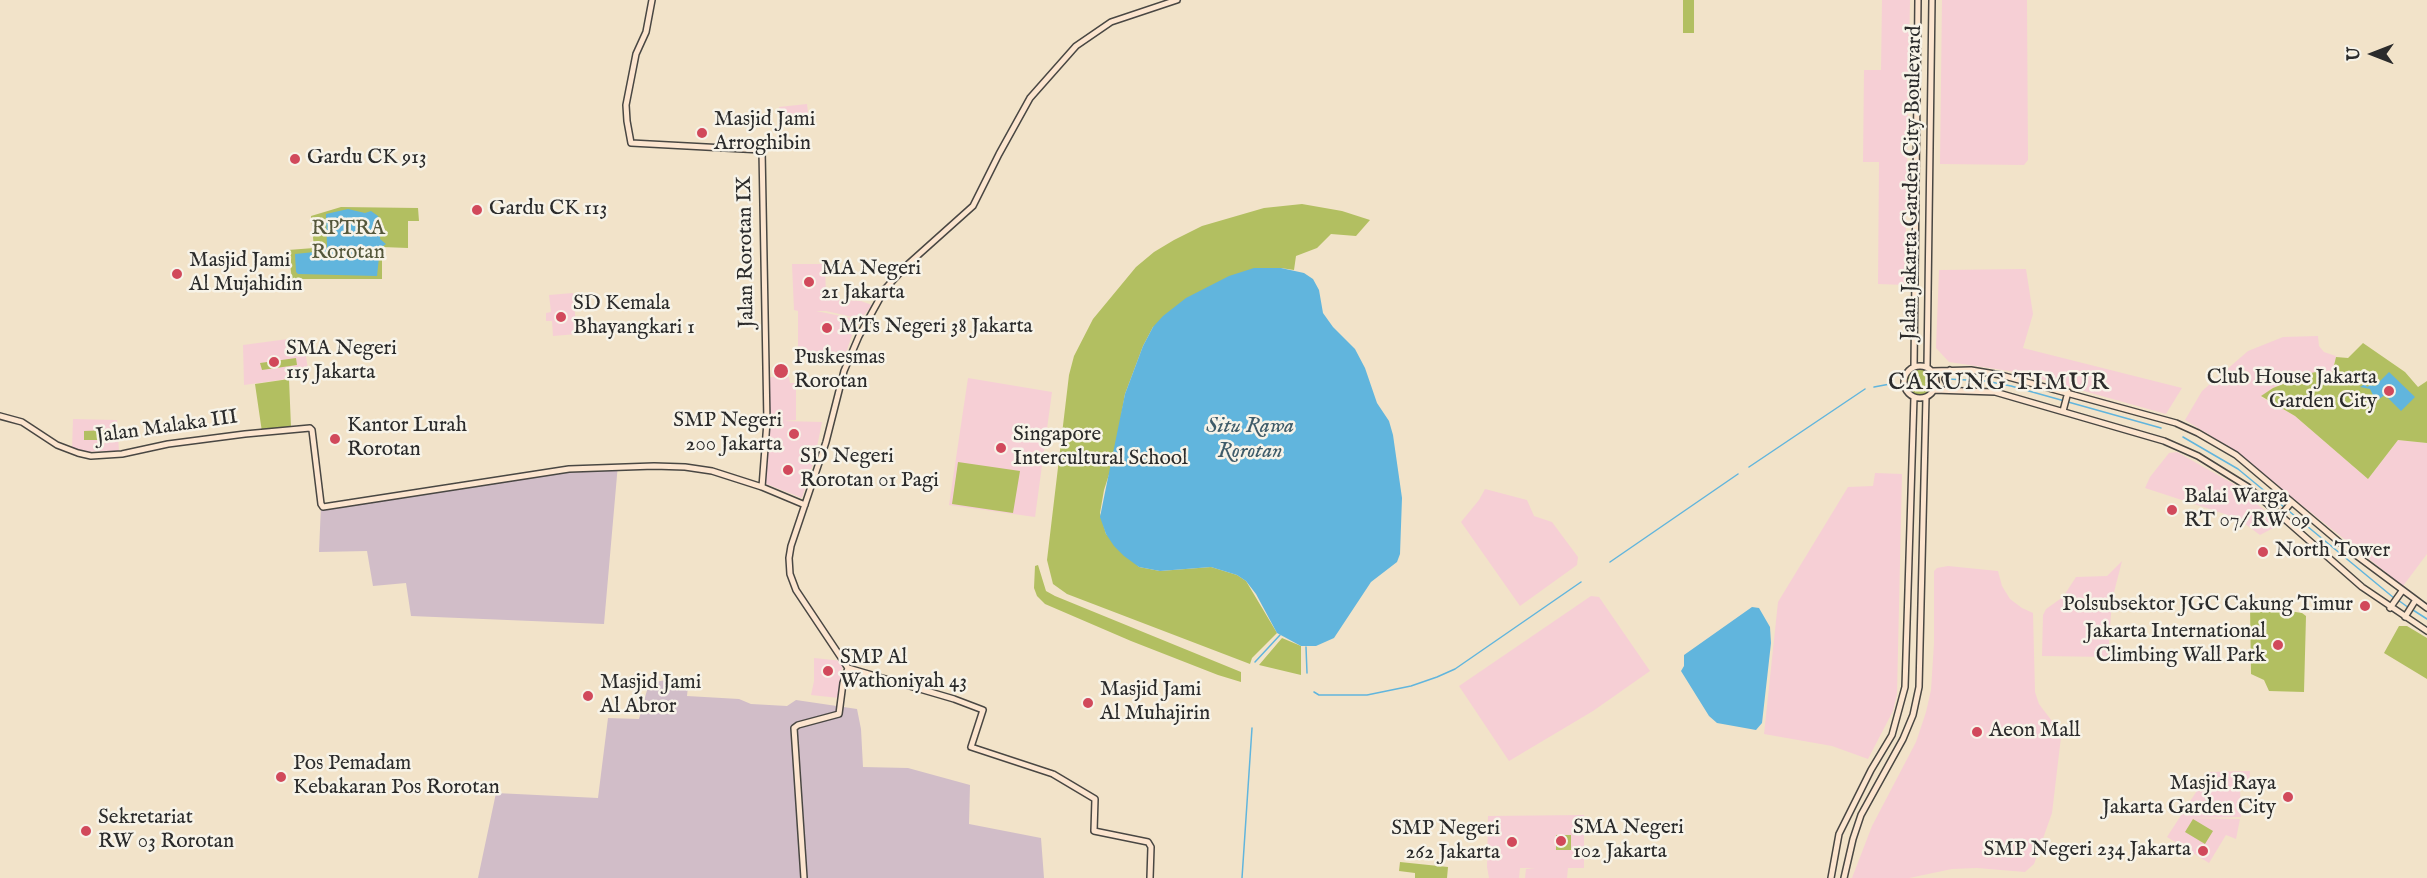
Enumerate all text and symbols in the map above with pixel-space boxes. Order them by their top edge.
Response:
north arrow [2343,24,2403,84]
street label: Jalan Jakarta Garden City Boulevard [1898,25,1928,341]
text: U [2345,47,2365,61]
place label: Masjid Jami Arroghibin [714,108,815,158]
marker: Masjid Jami Arroghibin [695,126,709,140]
place label: Gardu CK 913 [307,146,427,172]
marker: Gardu CK 913 [288,152,302,166]
street label: Jalan Rorotan IX [733,176,761,328]
place label: Gardu CK 113 [489,197,607,223]
marker: Gardu CK 113 [470,203,484,217]
park label: RPTRA Rorotan [311,217,385,267]
place label: Masjid Jami Al Mujahidin [189,249,303,299]
place label: MA Negeri 21 Jakarta [821,257,921,307]
marker: Masjid Jami Al Mujahidin [170,267,184,281]
marker: MA Negeri 21 Jakarta [802,275,816,289]
place label: SD Kemala Bhayangkari 1 [573,292,695,342]
marker: SD Kemala Bhayangkari 1 [554,310,568,324]
place label: MTs Negeri 38 Jakarta [839,315,1033,341]
marker: MTs Negeri 38 Jakarta [820,321,834,335]
place label: SMA Negeri 115 Jakarta [286,337,397,387]
place label: Puskesmas Rorotan [794,346,885,396]
marker: SMA Negeri 115 Jakarta [267,355,281,369]
marker: Puskesmas Rorotan [772,362,790,380]
place label: Club House Jakarta Garden City [2207,366,2377,416]
district label: CAKUNG TIMUR [1888,370,2110,398]
marker: Club House Jakarta Garden City [2382,384,2396,398]
street label: Jalan Malaka III [94,406,240,450]
place label: SMP Negeri 200 Jakarta [673,409,782,459]
place label: Kantor Lurah Rorotan [347,414,467,464]
water label: Situ Rawa Rorotan [1206,414,1294,466]
place label: Singapore Intercultural School [1013,423,1188,473]
marker: SMP Negeri 200 Jakarta [787,427,801,441]
marker: Kantor Lurah Rorotan [328,432,342,446]
marker: Singapore Intercultural School [994,441,1008,455]
place label: SD Negeri Rorotan 01 Pagi [800,445,939,495]
marker: SD Negeri Rorotan 01 Pagi [781,463,795,477]
place label: Balai Warga RT 07/ RW 09 [2184,485,2311,535]
marker: Balai Warga RT 07/ RW 09 [2165,503,2179,517]
place label: North Tower [2275,539,2390,565]
marker: North Tower [2256,545,2270,559]
place label: Polsubsektor JGC Cakung Timur [2062,593,2353,619]
marker: Polsubsektor JGC Cakung Timur [2358,599,2372,613]
place label: Jakarta International Climbing Wall Park [2085,620,2266,670]
marker: Jakarta International Climbing Wall Park [2271,638,2285,652]
place label: SMP Al Wathoniyah 43 [840,646,967,696]
marker: SMP Al Wathoniyah 43 [821,664,835,678]
place label: Masjid Jami Al Abror [600,671,701,721]
place label: Masjid Jami Al Muhajirin [1100,678,1210,728]
marker: Masjid Jami Al Abror [581,689,595,703]
marker: Masjid Jami Al Muhajirin [1081,696,1095,710]
place label: Aeon Mall [1989,719,2080,745]
marker: Aeon Mall [1970,725,1984,739]
place label: Pos Pemadam Kebakaran Pos Rorotan [293,752,500,802]
marker: Pos Pemadam Kebakaran Pos Rorotan [274,770,288,784]
place label: Masjid Raya Jakarta Garden City [2102,772,2276,822]
marker: Masjid Raya Jakarta Garden City [2281,790,2295,804]
place label: Sekretariat RW 03 Rorotan [98,806,234,856]
place label: SMA Negeri 102 Jakarta [1573,816,1684,866]
place label: SMP Negeri 262 Jakarta [1391,817,1500,867]
marker: Sekretariat RW 03 Rorotan [79,824,93,838]
marker: SMA Negeri 102 Jakarta [1554,834,1568,848]
marker: SMP Negeri 262 Jakarta [1505,835,1519,849]
place label: SMP Negeri 234 Jakarta [1984,838,2191,864]
marker: SMP Negeri 234 Jakarta [2196,844,2210,858]

